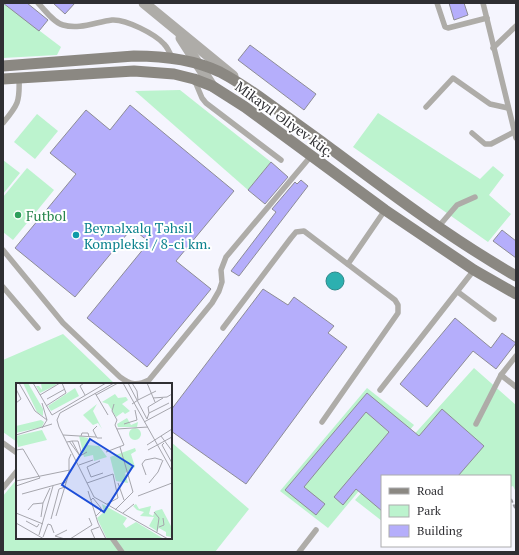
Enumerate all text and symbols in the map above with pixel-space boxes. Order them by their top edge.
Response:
street label: Mikayıl Əliyev küç. [232,77,338,161]
place label: Futbol [26,206,66,225]
marker: Futbol [13,210,23,220]
place label: Beynəlxalq Təhsil Kompleksi / 8-ci km. [84,218,211,253]
marker: Beynəlxalq Təhsil Kompleksi / 8-ci km. [71,230,81,240]
inset map [16,383,172,539]
legend [381,475,511,547]
text: Road [417,483,444,498]
text: Park [417,503,442,518]
text: Building [417,523,463,538]

